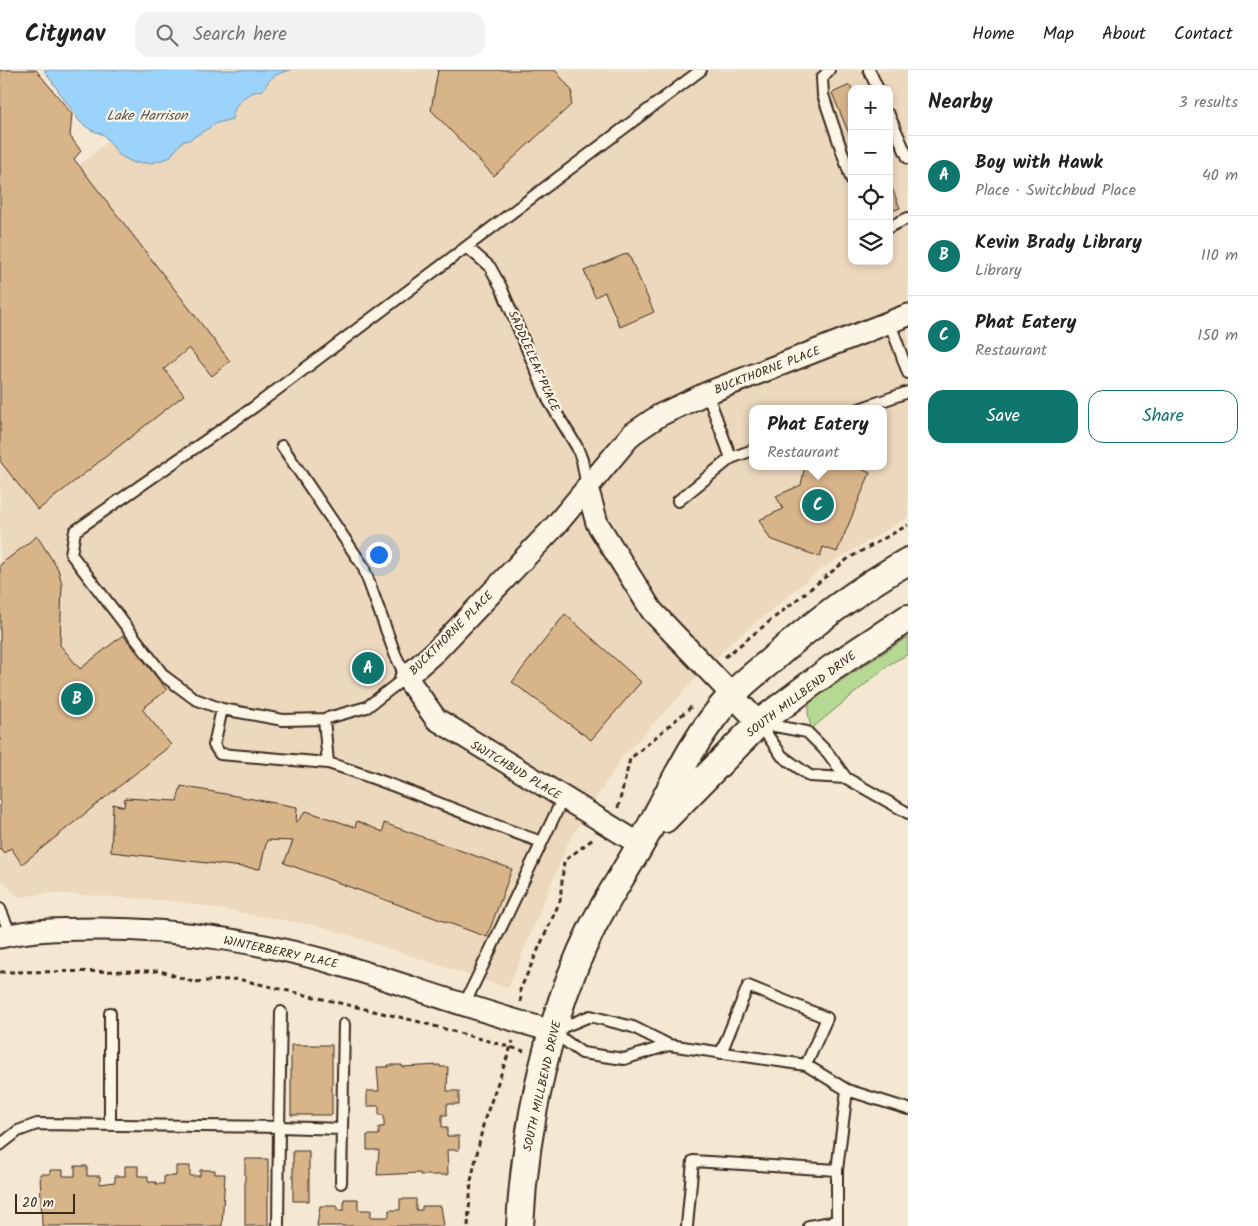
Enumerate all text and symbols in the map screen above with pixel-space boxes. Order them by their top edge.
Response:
search box [135,12,485,57]
text: Citynav [25,15,105,54]
text: Search here [193,20,287,50]
text: Home [972,20,1015,49]
text: Map [1043,20,1074,49]
text: About [1102,20,1146,49]
text: Contact [1174,20,1233,49]
icon: search [153,21,181,49]
map controls [848,85,893,265]
button: + [848,85,893,130]
text: Nearby [928,86,993,119]
text: 3 results [1179,90,1238,115]
water label: Lake Harrison [106,105,189,127]
button: − [848,130,893,175]
text: Boy with Hawk [975,148,1103,178]
text: A [939,163,949,188]
text: 40 m [1202,163,1238,188]
button: locate [848,175,893,220]
text: Place · Switchbud Place [975,178,1136,203]
button: layers [848,220,893,265]
text: Kevin Brady Library [975,228,1142,258]
text: B [939,243,949,268]
text: 110 m [1201,243,1238,268]
text: Library [975,258,1022,283]
street label: SADDLELEAF PLACE [503,307,565,416]
text: Phat Eatery [975,308,1076,338]
text: C [939,323,949,348]
text: 150 m [1197,323,1238,348]
text: Restaurant [975,338,1047,363]
street label: BUCKTHORNE PLACE [711,341,824,399]
button: Save [928,390,1078,443]
button: Share [1088,390,1238,443]
popup [749,405,887,470]
text: Phat Eatery [767,410,869,440]
text: Restaurant [767,440,840,465]
pin: C [802,486,834,524]
your location [366,542,392,568]
street label: BUCKTHORNE PLACE [405,586,499,680]
street label: SOUTH MILLBEND DRIVE [742,646,861,742]
pin: A [352,649,384,687]
pin: B [61,680,93,718]
street label: SWITCHBUD PLACE [467,736,566,806]
street label: WINTERBERRY PLACE [222,931,341,974]
street label: SOUTH MILLBEND DRIVE [518,1018,567,1153]
scale bar [15,1191,75,1214]
text: 20 m [22,1192,54,1214]

